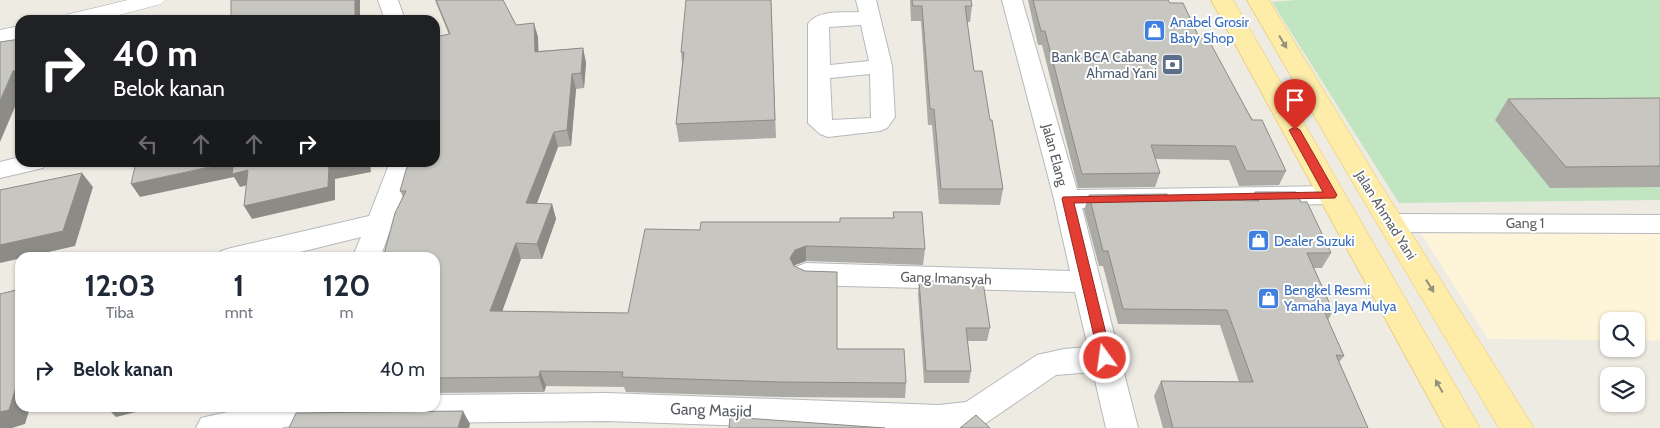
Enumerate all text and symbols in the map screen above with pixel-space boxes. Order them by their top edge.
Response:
place label: Anabel Grosir Baby Shop [1170,13,1250,47]
shop icon: Anabel Grosir Baby Shop [1142,18,1166,42]
text: 40 m [113,32,198,75]
icon: right [30,35,95,100]
one-way arrow [1278,35,1287,48]
place label: Bank BCA Cabang Ahmad Yani [1051,48,1158,82]
bank icon: Bank BCA Cabang Ahmad Yani [1161,53,1185,77]
text: Belok kanan [113,75,225,102]
pin [1274,79,1316,130]
icon: arrive [1281,86,1309,114]
street label: Jalan Elang [1038,121,1072,189]
icon: left [134,130,162,158]
icon: ahead [187,130,215,158]
icon: ahead [240,130,268,158]
icon: right [293,130,321,158]
street label: Jalan Ahmad Yani [1351,166,1421,263]
street label: Gang 1 [1506,214,1544,232]
shop icon: Dealer Suzuki [1246,229,1270,253]
place label: Dealer Suzuki [1274,232,1355,250]
text: 12:03 [84,267,155,304]
text: 1 [233,267,244,304]
text: 120 [322,267,371,304]
street label: Gang Imansyah [900,267,992,289]
one-way arrow [1425,279,1435,293]
place label: Bengkel Resmi Yamaha Jaya Mulya [1283,281,1397,315]
shop icon: Bengkel Resmi Yamaha Jaya Mulya [1256,286,1280,310]
text: Tiba [106,303,134,322]
text: mnt [225,303,253,322]
text: m [339,303,354,322]
map controls [1600,312,1645,412]
button: search [1600,312,1645,357]
position arrow [1078,331,1130,383]
icon: right [30,356,58,384]
text: Belok kanan [73,358,173,381]
text: 40 m [380,358,425,381]
button: layers [1600,367,1645,412]
one-way arrow [1435,378,1443,393]
street label: Gang Masjid [670,399,752,421]

